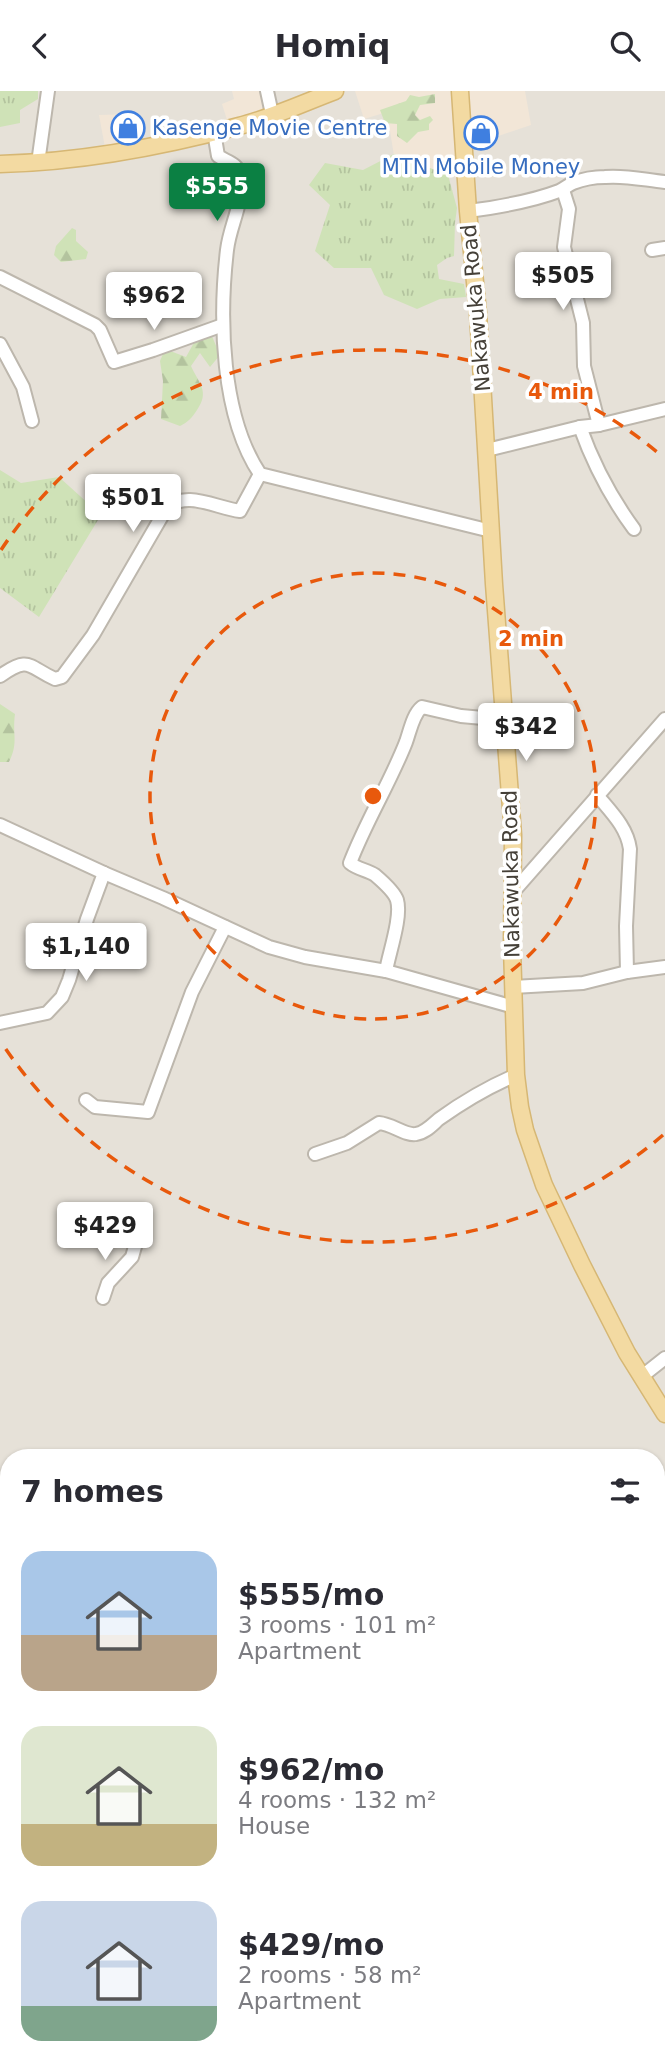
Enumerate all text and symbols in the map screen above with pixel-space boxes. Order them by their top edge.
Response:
icon: back [21,27,59,65]
text: Homiq [275,27,390,65]
icon: search [606,27,644,65]
shop icon: Kasenge Movie Centre [109,109,147,147]
shop icon: MTN Mobile Money [462,114,500,152]
place label: Kasenge Movie Centre [152,116,387,140]
place label: MTN Mobile Money [382,155,580,179]
pin: $555 [176,163,258,223]
text: $555 [185,173,249,199]
street label: Nakawuka Road [457,223,495,393]
pin: $505 [522,253,604,312]
text: $505 [531,262,595,288]
pin: $962 [113,273,195,332]
text: $962 [122,282,186,308]
text: 4 min [528,380,594,404]
pin: $501 [92,475,174,534]
text: $501 [101,484,165,510]
text: 2 min [498,627,564,651]
pin: $342 [485,703,567,763]
text: $342 [494,713,558,739]
centre of rings [361,784,385,808]
street label: Nakawuka Road [498,790,524,958]
pin: $1,140 [29,923,143,983]
text: $1,140 [42,933,130,959]
pin: $429 [64,1203,146,1262]
text: $429 [73,1212,137,1238]
icon: filters [606,1472,644,1510]
text: 7 homes [21,1474,164,1509]
text: $555/mo [238,1577,384,1612]
icon: home [77,1579,161,1663]
text: 3 rooms · 101 m² [238,1612,436,1638]
text: Apartment [238,1638,361,1664]
text: $962/mo [238,1752,384,1787]
icon: home [77,1754,161,1838]
text: 4 rooms · 132 m² [238,1787,436,1813]
text: House [238,1813,310,1839]
text: $429/mo [238,1927,384,1962]
icon: home [77,1929,161,2013]
text: 2 rooms · 58 m² [238,1962,422,1988]
text: Apartment [238,1988,361,2014]

